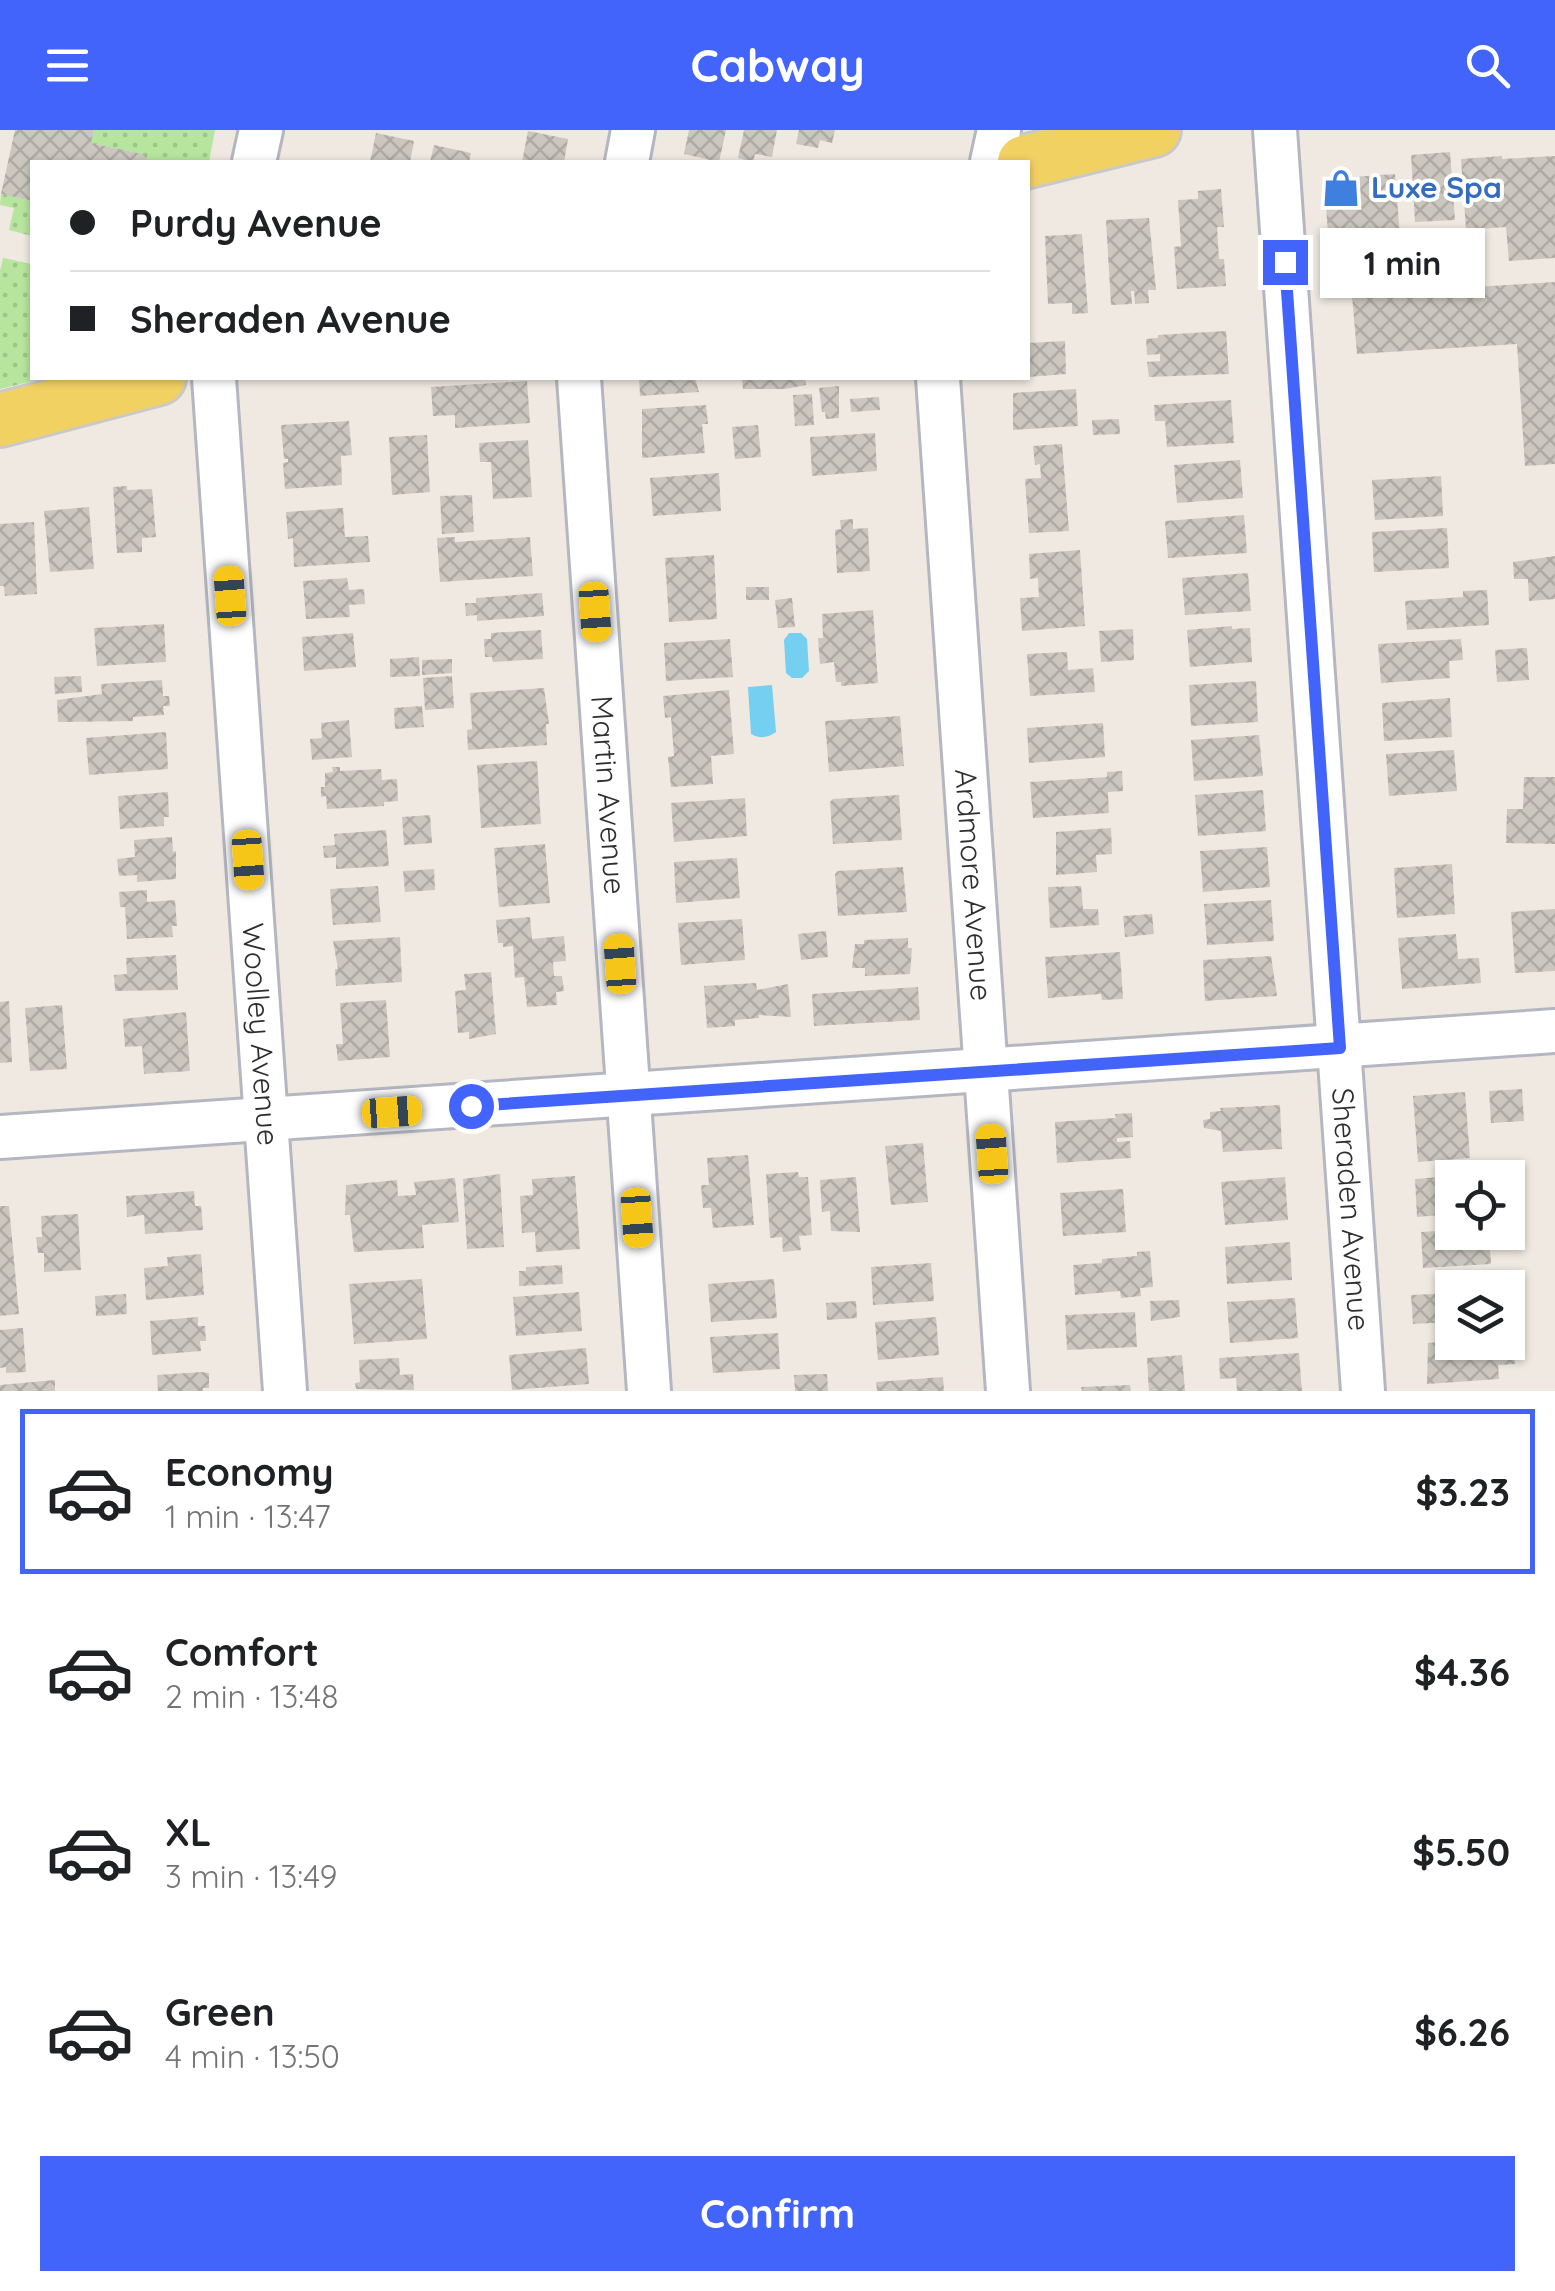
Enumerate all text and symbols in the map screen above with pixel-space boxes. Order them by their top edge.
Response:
text: Cabway [690,37,865,93]
icon: menu [40,38,95,93]
icon: search [1460,38,1515,93]
shop icon: Luxe Spa [1320,167,1362,209]
place label: Luxe Spa [1371,168,1502,206]
text: Purdy Avenue [130,199,382,247]
callout: 1 min [1320,227,1485,297]
route end [1263,240,1308,285]
text: 1 min [1364,243,1441,283]
text: Sheraden Avenue [130,295,451,343]
car [213,565,247,627]
car [578,581,612,643]
street label: Martin Avenue [583,694,635,896]
street label: Ardmore Avenue [947,767,1001,1002]
car [231,829,265,891]
street label: Woolley Avenue [234,922,288,1147]
car [603,933,637,995]
route start [449,1084,494,1129]
street label: Sheraden Avenue [1324,1086,1379,1332]
car [361,1095,423,1129]
car [975,1123,1009,1185]
map controls [1435,1160,1525,1360]
button: locate [1435,1160,1525,1250]
car [620,1187,654,1249]
button: layers [1435,1270,1525,1360]
icon: car [45,1447,135,1537]
text: Economy [165,1448,334,1496]
text: $3.23 [1415,1468,1510,1516]
text: 1 min · 13:47 [165,1496,331,1536]
icon: car [45,1627,135,1717]
text: Comfort [165,1628,319,1676]
text: $4.36 [1414,1648,1510,1696]
text: 2 min · 13:48 [165,1676,338,1716]
icon: car [45,1807,135,1897]
text: XL [165,1808,211,1856]
text: $5.50 [1412,1828,1510,1876]
text: 3 min · 13:49 [165,1856,337,1896]
icon: car [45,1987,135,2077]
text: Green [165,1988,275,2036]
text: $6.26 [1414,2008,1510,2056]
text: 4 min · 13:50 [165,2036,340,2076]
button: Confirm [40,2156,1515,2271]

